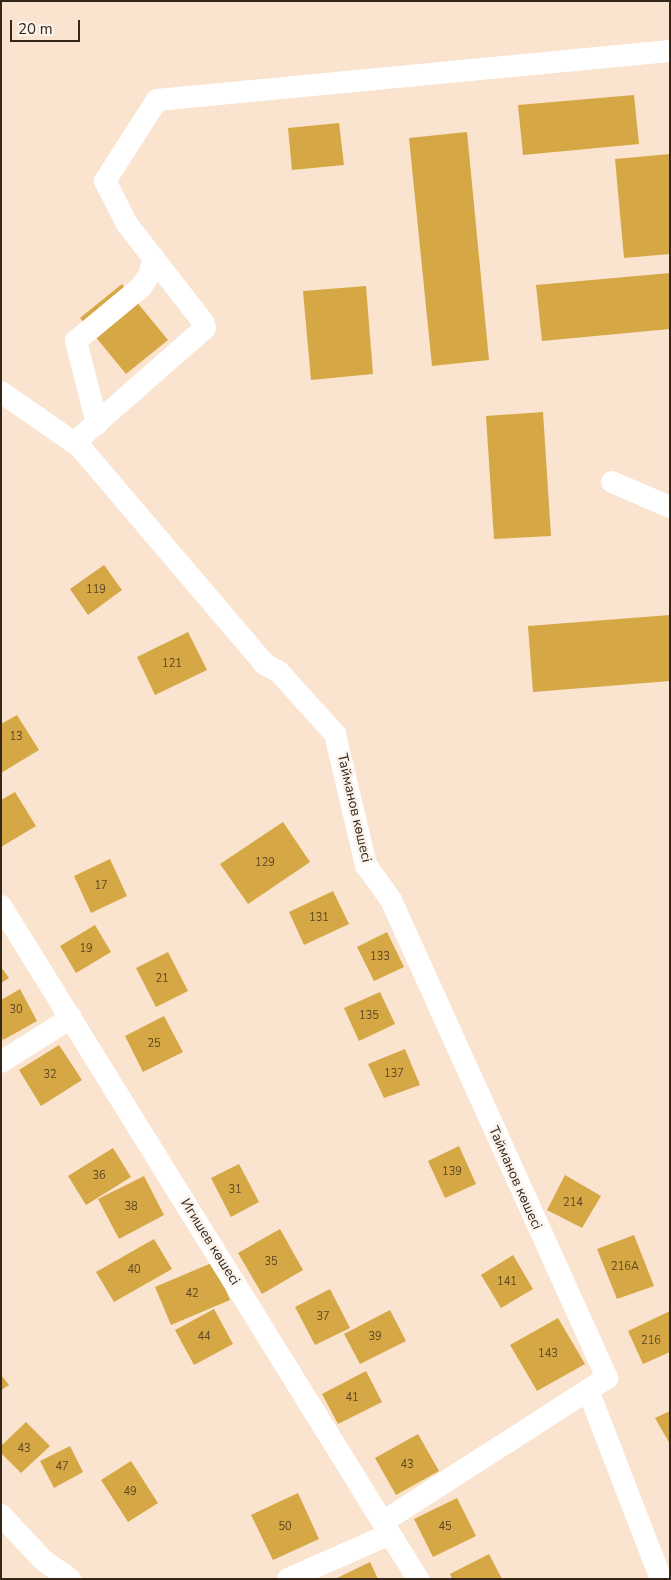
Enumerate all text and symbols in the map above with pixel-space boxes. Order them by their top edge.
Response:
scale bar [12,10,82,42]
text: 20 m [18,19,53,39]
house number: 119 [86,583,106,597]
house number: 121 [162,657,182,671]
house number: 13 [9,730,23,744]
street label: Тайманов көшесі [333,752,375,864]
house number: 129 [255,856,275,870]
house number: 17 [94,879,108,893]
house number: 131 [309,911,329,925]
house number: 19 [79,942,93,956]
house number: 133 [370,950,390,964]
house number: 21 [155,972,169,986]
house number: 30 [9,1003,23,1017]
house number: 135 [359,1009,379,1023]
house number: 25 [147,1037,161,1051]
house number: 137 [384,1067,404,1081]
house number: 32 [43,1068,57,1082]
street label: Тайманов көшесі [485,1124,545,1232]
house number: 139 [442,1165,462,1179]
house number: 36 [92,1169,106,1183]
house number: 31 [228,1183,242,1197]
street label: Игишев көшесі [177,1196,243,1288]
house number: 214 [563,1196,583,1210]
house number: 38 [124,1200,138,1214]
house number: 35 [264,1255,278,1269]
house number: 216А [611,1260,639,1274]
house number: 40 [127,1263,141,1277]
house number: 141 [497,1275,517,1289]
house number: 42 [185,1287,199,1301]
house number: 37 [316,1310,330,1324]
house number: 44 [197,1330,211,1344]
house number: 39 [368,1330,382,1344]
house number: 216 [641,1334,661,1348]
house number: 143 [538,1347,558,1361]
house number: 41 [345,1391,359,1405]
house number: 43 [17,1442,31,1456]
house number: 43 [400,1458,414,1472]
house number: 47 [55,1460,69,1474]
house number: 49 [123,1485,137,1499]
house number: 50 [278,1520,292,1534]
house number: 45 [438,1520,452,1534]

